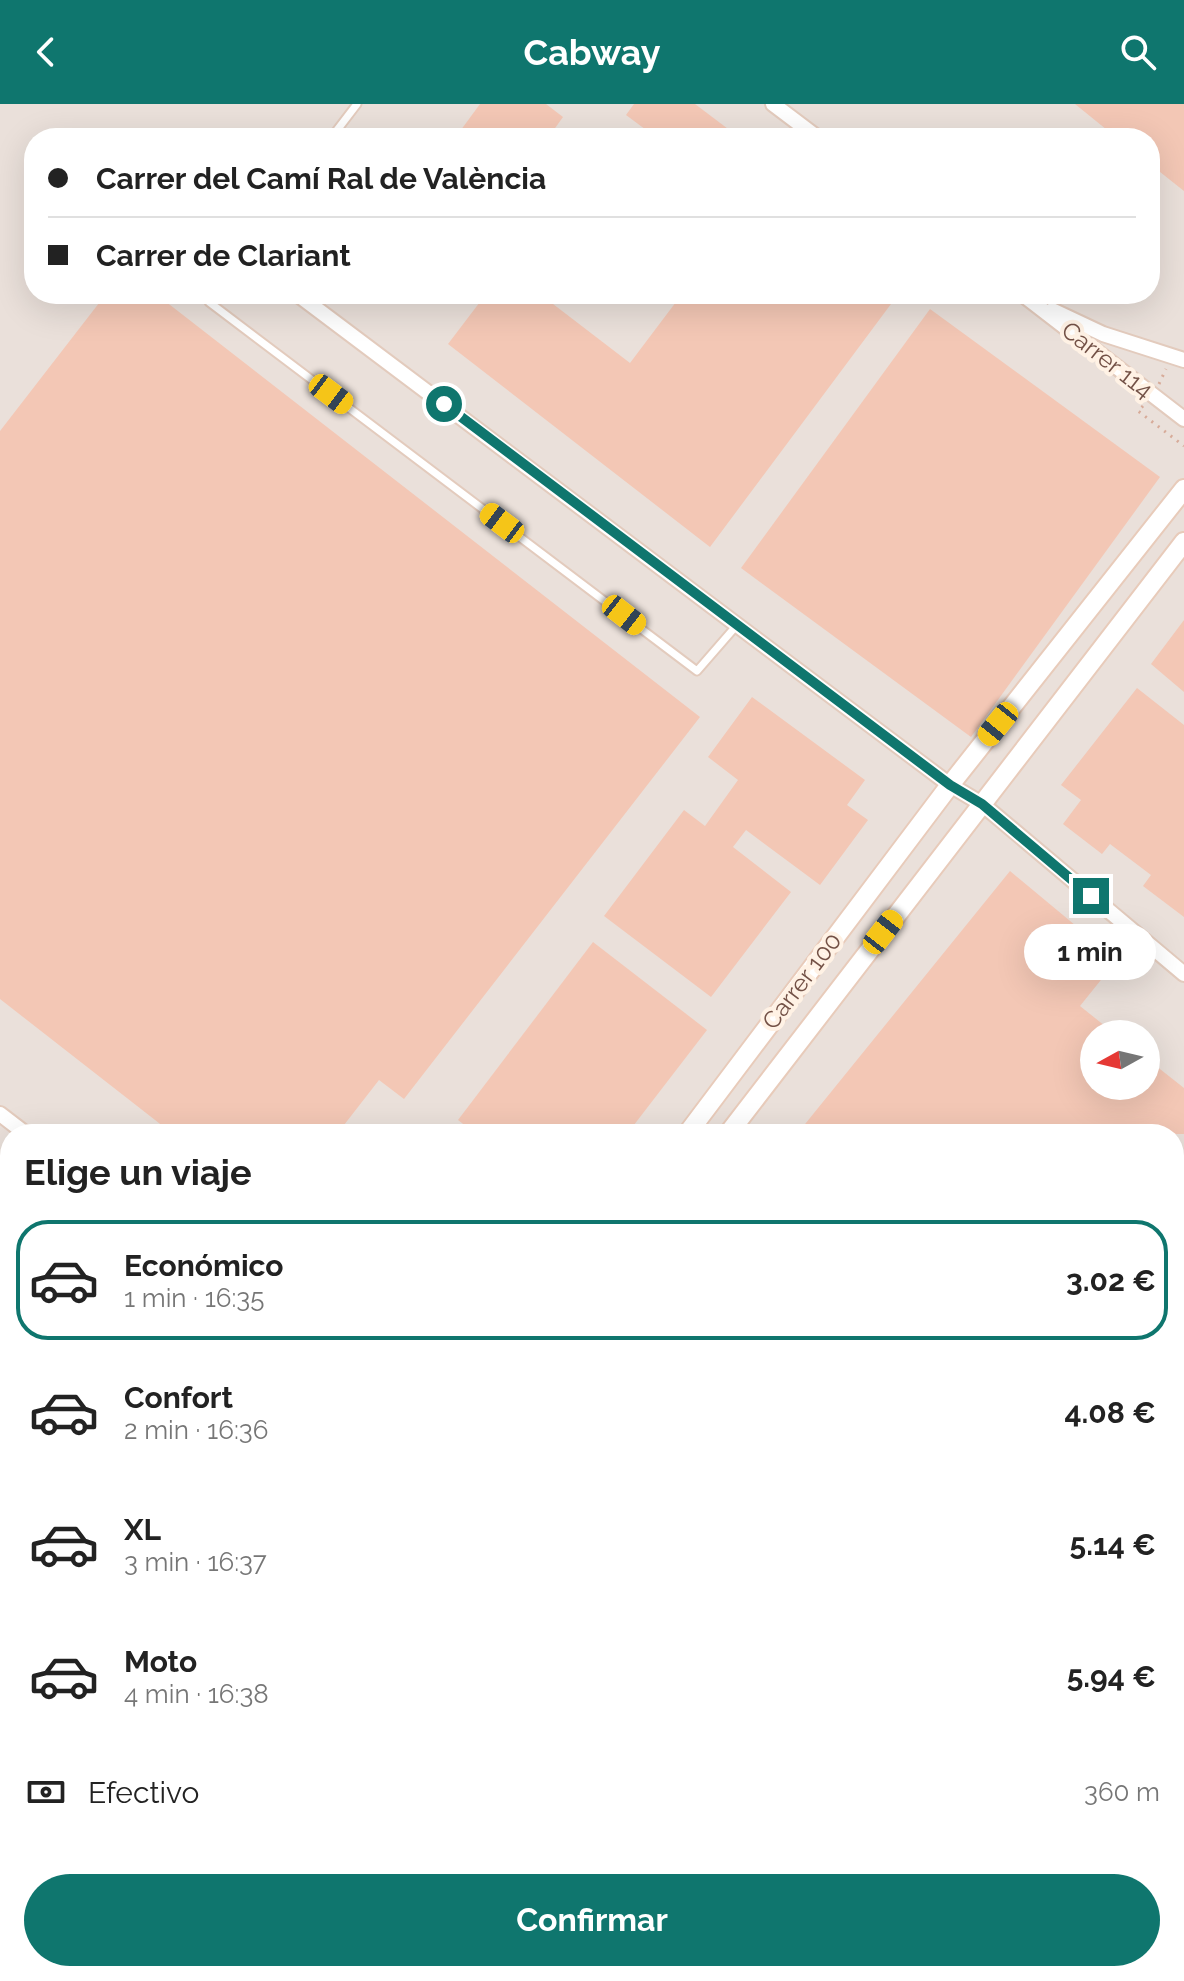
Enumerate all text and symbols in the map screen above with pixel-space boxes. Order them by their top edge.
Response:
icon: back [24,30,68,74]
icon: search [1116,30,1160,74]
text: Cabway [523,31,661,73]
text: Carrer del Camí Ral de València [96,161,546,196]
text: Carrer de Clariant [96,238,351,273]
street label: Carrer 114 [1056,315,1159,404]
car [305,370,357,418]
route start [426,386,462,422]
car [476,499,528,547]
car [598,591,650,639]
car [974,698,1022,750]
route end [1073,878,1109,914]
car [859,906,907,958]
callout: 1 min [1025,924,1157,980]
street label: Carrer 100 [756,927,847,1035]
text: 1 min [1057,937,1123,967]
north arrow [1080,1020,1160,1100]
map controls [1080,1020,1160,1100]
text: Elige un viaje [24,1151,252,1193]
icon: car [28,1244,100,1316]
text: Económico [124,1248,284,1283]
text: 3.02 € [1066,1263,1156,1298]
text: 1 min · 16:35 [124,1283,264,1313]
icon: car [28,1376,100,1448]
text: Confort [124,1380,233,1415]
text: 4.08 € [1064,1395,1156,1430]
text: 2 min · 16:36 [124,1415,268,1445]
icon: car [28,1508,100,1580]
text: XL [124,1512,161,1547]
text: 5.14 € [1070,1527,1156,1562]
text: 3 min · 16:37 [124,1547,267,1577]
icon: car [28,1640,100,1712]
text: Moto [124,1644,197,1679]
text: 5.94 € [1067,1659,1156,1694]
text: 4 min · 16:38 [124,1679,269,1709]
icon: cash [24,1770,68,1814]
text: Efectivo [88,1775,199,1810]
text: 360 m [1084,1777,1160,1807]
button: Confirmar [24,1874,1160,1966]

